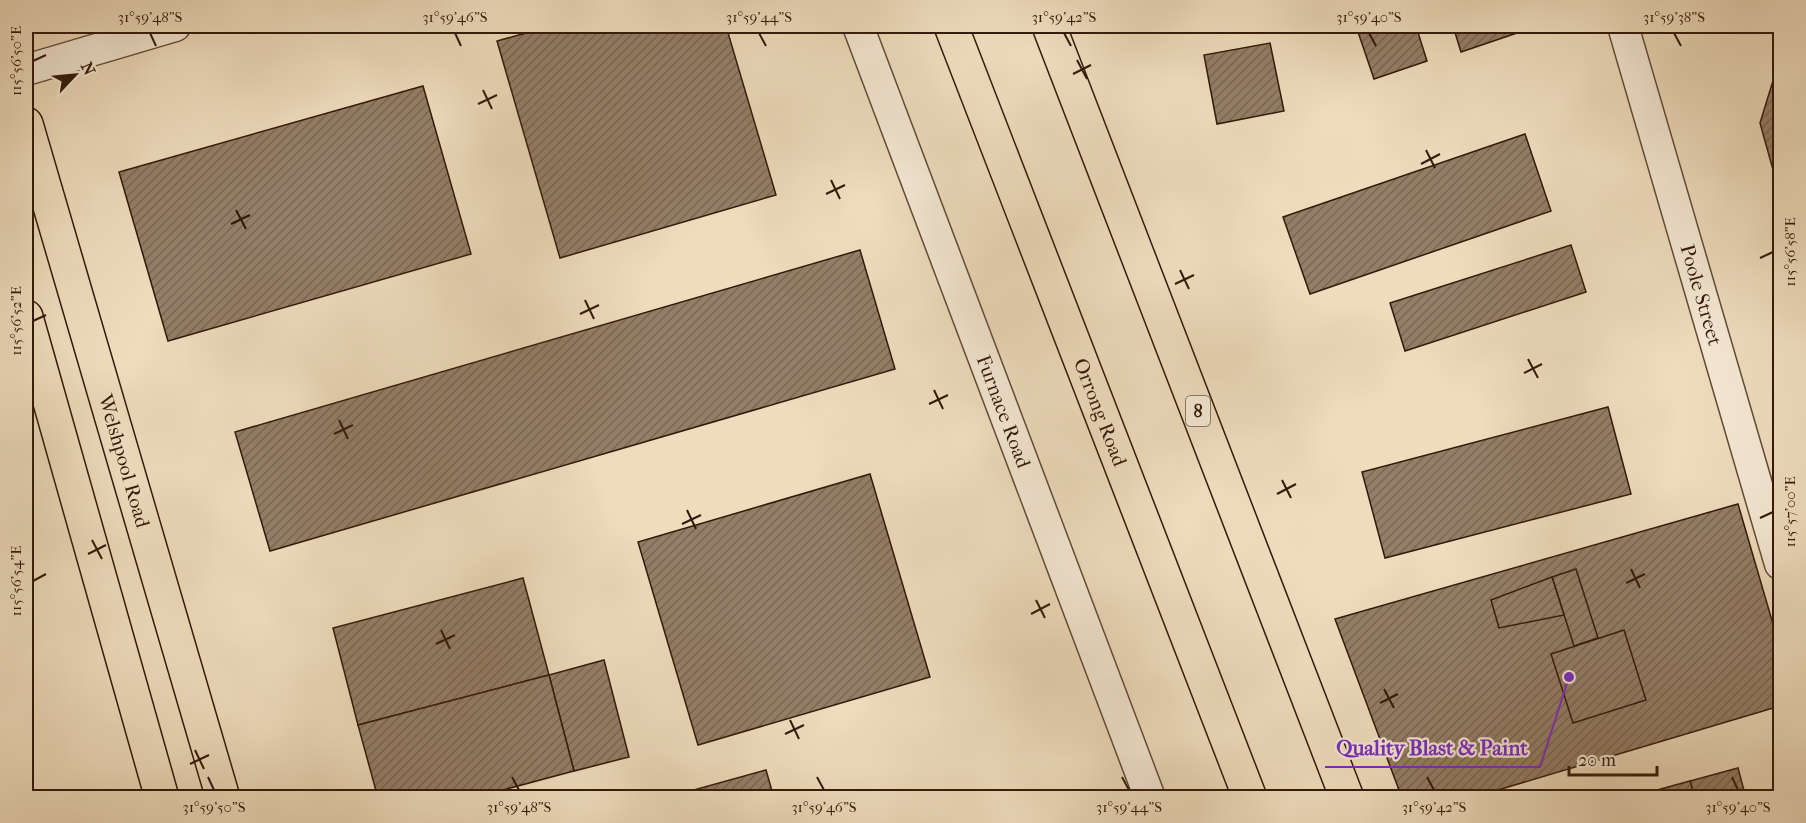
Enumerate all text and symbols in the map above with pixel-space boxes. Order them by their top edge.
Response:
text: 31°59'48"S [118,8,183,26]
text: 31°59'46"S [422,8,488,26]
text: 31°59'44"S [726,8,792,26]
text: 31°59'42"S [1032,8,1097,26]
text: 31°59'40"S [1336,8,1402,26]
text: 31°59'38"S [1643,8,1705,26]
text: 115°56'50"E [7,26,25,96]
north arrow [45,45,105,105]
text: N [77,59,100,79]
text: 115°56'58"E [1781,217,1799,287]
street label: Poole Street [1676,242,1727,348]
text: 115°56'52"E [7,286,25,356]
street label: Furnace Road [972,352,1036,472]
street label: Orrong Road [1069,355,1132,470]
street label: Welshpool Road [94,391,155,531]
road number: 8 [1186,396,1210,426]
text: 115°57'00"E [1781,476,1799,548]
text: 115°56'54"E [7,546,25,616]
callout: Quality Blast & Paint [1325,728,1540,767]
text: Quality Blast & Paint [1336,736,1528,760]
scale bar [1569,739,1658,777]
text: 20 m [1578,750,1616,771]
text: 31°59'50"S [183,798,246,816]
text: 31°59'48"S [487,798,552,816]
text: 31°59'46"S [791,798,857,816]
text: 31°59'44"S [1096,798,1162,816]
text: 31°59'42"S [1402,798,1467,816]
text: 31°59'40"S [1705,798,1771,816]

